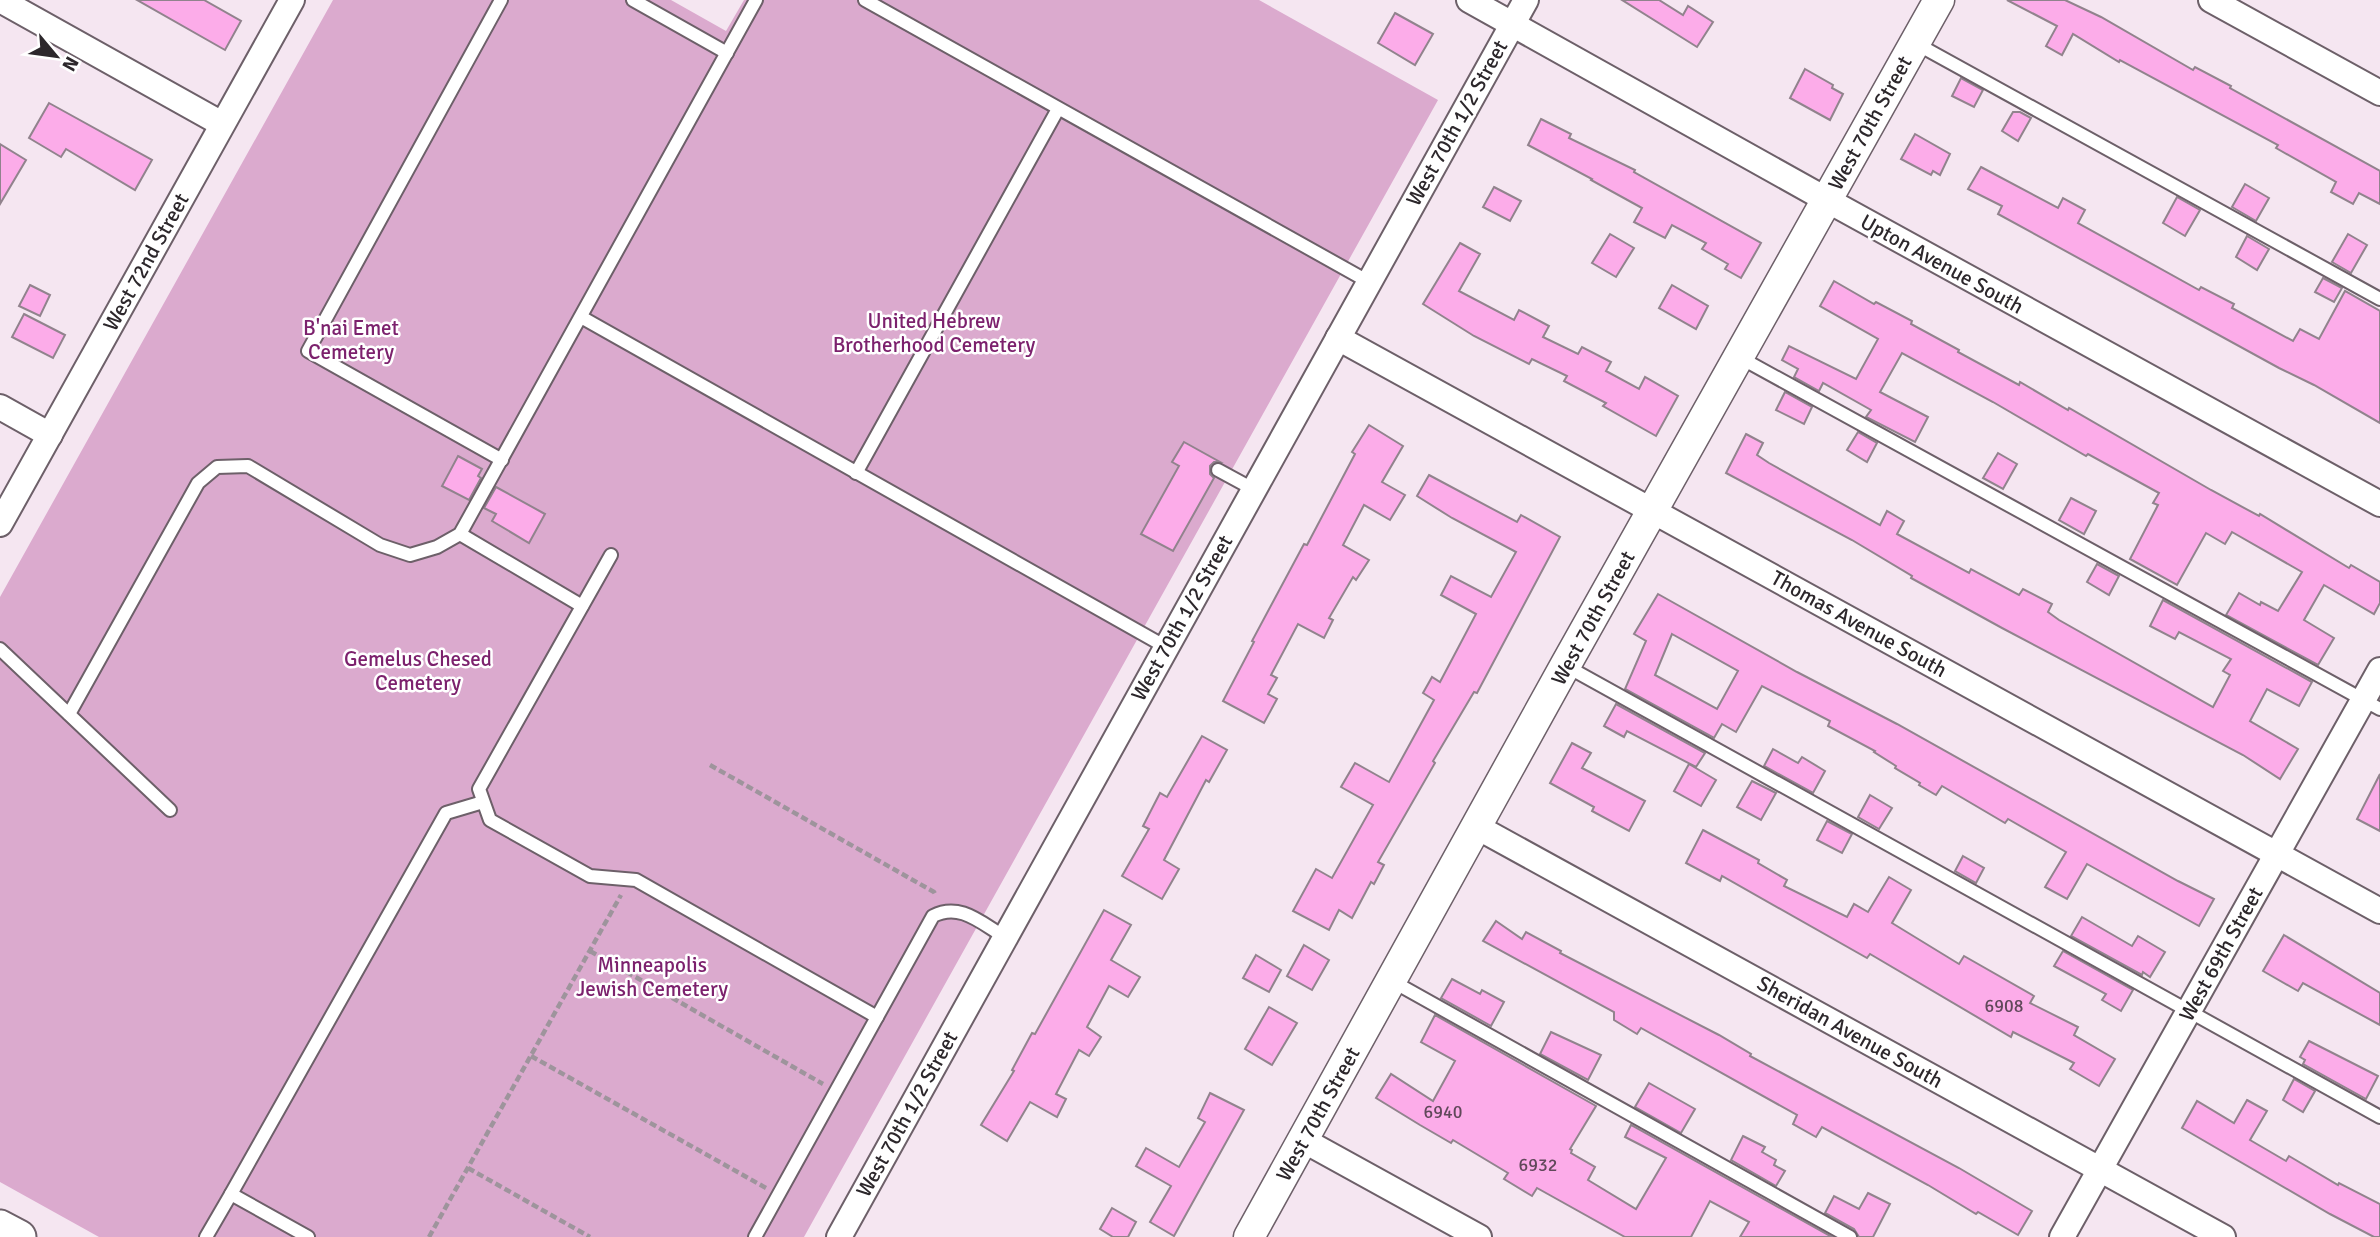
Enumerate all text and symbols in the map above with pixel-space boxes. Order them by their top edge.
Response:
north arrow [21,21,91,91]
street label: West 70th 1/2 Street [1401,36,1513,210]
street label: West 70th Street [1822,51,1918,195]
text: N [56,52,84,75]
street label: West 72nd Street [97,189,195,335]
street label: Upton Avenue South [1856,208,2028,320]
park label: United Hebrew Brotherhood Cemetery [833,308,1035,358]
park label: B'nai Emet Cemetery [303,315,399,365]
street label: West 70th 1/2 Street [1126,531,1238,705]
street label: West 70th Street [1545,546,1641,690]
street label: Thomas Avenue South [1767,565,1951,683]
park label: Gemelus Chesed Cemetery [344,646,492,696]
street label: West 69th Street [2173,882,2269,1026]
park label: Minneapolis Jewish Cemetery [576,952,728,1002]
street label: Sheridan Avenue South [1753,970,1947,1094]
house number: 6908 [1985,995,2023,1017]
street label: West 70th 1/2 Street [851,1027,963,1201]
street label: West 70th Street [1270,1042,1366,1186]
house number: 6940 [1424,1101,1462,1123]
house number: 6932 [1519,1154,1557,1176]

